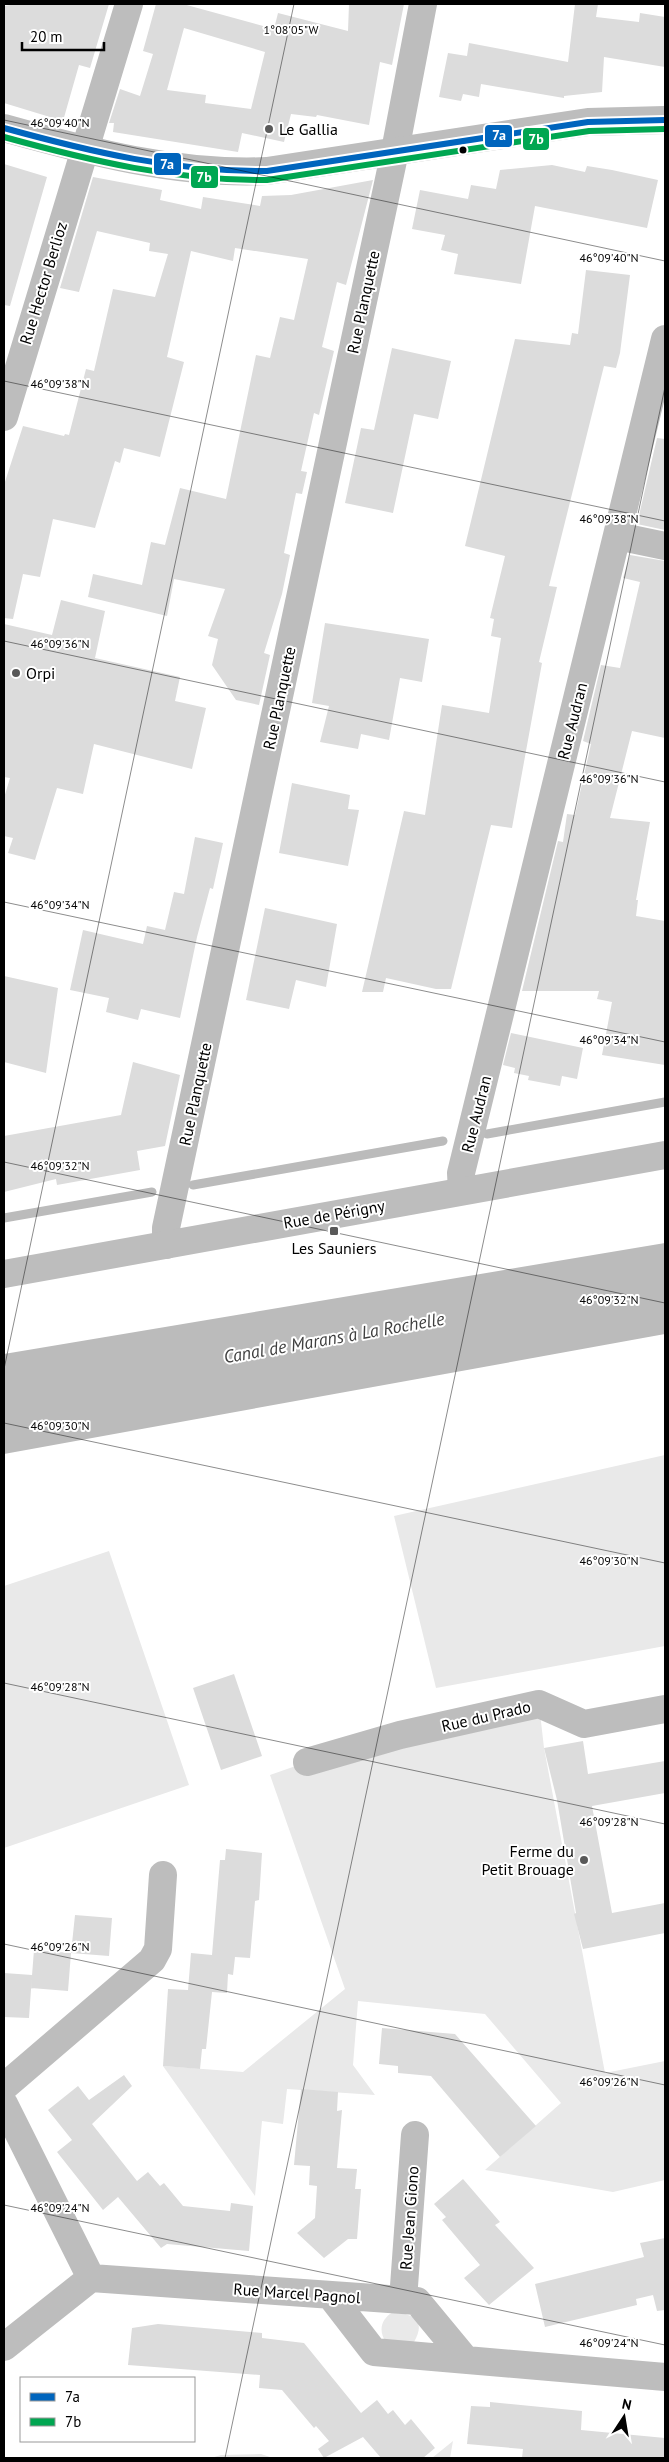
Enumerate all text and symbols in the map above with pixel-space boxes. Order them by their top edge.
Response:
scale bar [22,20,105,52]
text: 1°08'05"W [264,22,318,37]
text: 20 m [30,27,63,46]
text: 46°09'40"N [30,115,90,130]
place label: Le Gallia [279,119,338,139]
marker: Le Gallia [263,123,275,135]
line badge: 7a [484,124,513,148]
text: 7a [492,126,506,144]
line badge: 7b [522,127,550,151]
text: 7b [528,130,544,148]
unlabelled marker [458,145,468,155]
line badge: 7a [153,152,182,176]
text: 7a [160,155,174,173]
line badge: 7b [190,165,219,189]
text: 7b [196,168,212,186]
street label: Rue Hector Berlioz [15,219,71,347]
street label: Rue Planquette [342,249,384,355]
text: 46°09'40"N [579,250,639,265]
text: 46°09'38"N [30,376,90,391]
text: 46°09'38"N [579,511,639,526]
text: 46°09'36"N [30,636,90,651]
street label: Rue Planquette [258,645,300,751]
place label: Orpi [26,663,55,683]
marker: Orpi [10,667,22,679]
street label: Rue Audran [553,680,591,762]
text: 46°09'36"N [579,771,639,786]
text: 46°09'34"N [30,897,90,912]
text: 46°09'34"N [579,1032,639,1047]
street label: Rue Planquette [174,1041,216,1147]
street label: Rue Audran [457,1073,495,1155]
text: 46°09'32"N [30,1158,90,1173]
street label: Rue de Périgny [282,1195,387,1233]
marker: Les Sauniers [328,1225,340,1237]
place label: Les Sauniers [292,1238,377,1258]
text: 46°09'32"N [579,1292,639,1307]
water label: Canal de Marans à La Rochelle [222,1307,447,1368]
text: 46°09'30"N [30,1418,90,1433]
text: 46°09'30"N [579,1553,639,1568]
text: 46°09'28"N [30,1679,90,1694]
street label: Rue du Prado [439,1696,533,1736]
text: 46°09'28"N [579,1814,639,1829]
place label: Ferme du Petit Brouage [481,1841,574,1879]
marker: Ferme du Petit Brouage [578,1854,590,1866]
text: 46°09'26"N [30,1939,90,1954]
text: 46°09'26"N [579,2074,639,2089]
street label: Rue Jean Giono [395,2165,423,2271]
text: 46°09'24"N [30,2200,90,2215]
street label: Rue Marcel Pagnol [233,2279,361,2307]
text: 46°09'24"N [579,2335,639,2350]
legend [20,2377,195,2442]
text: 7a [65,2387,80,2406]
north arrow [599,2392,649,2442]
text: N [620,2395,633,2414]
text: 7b [65,2412,81,2431]

